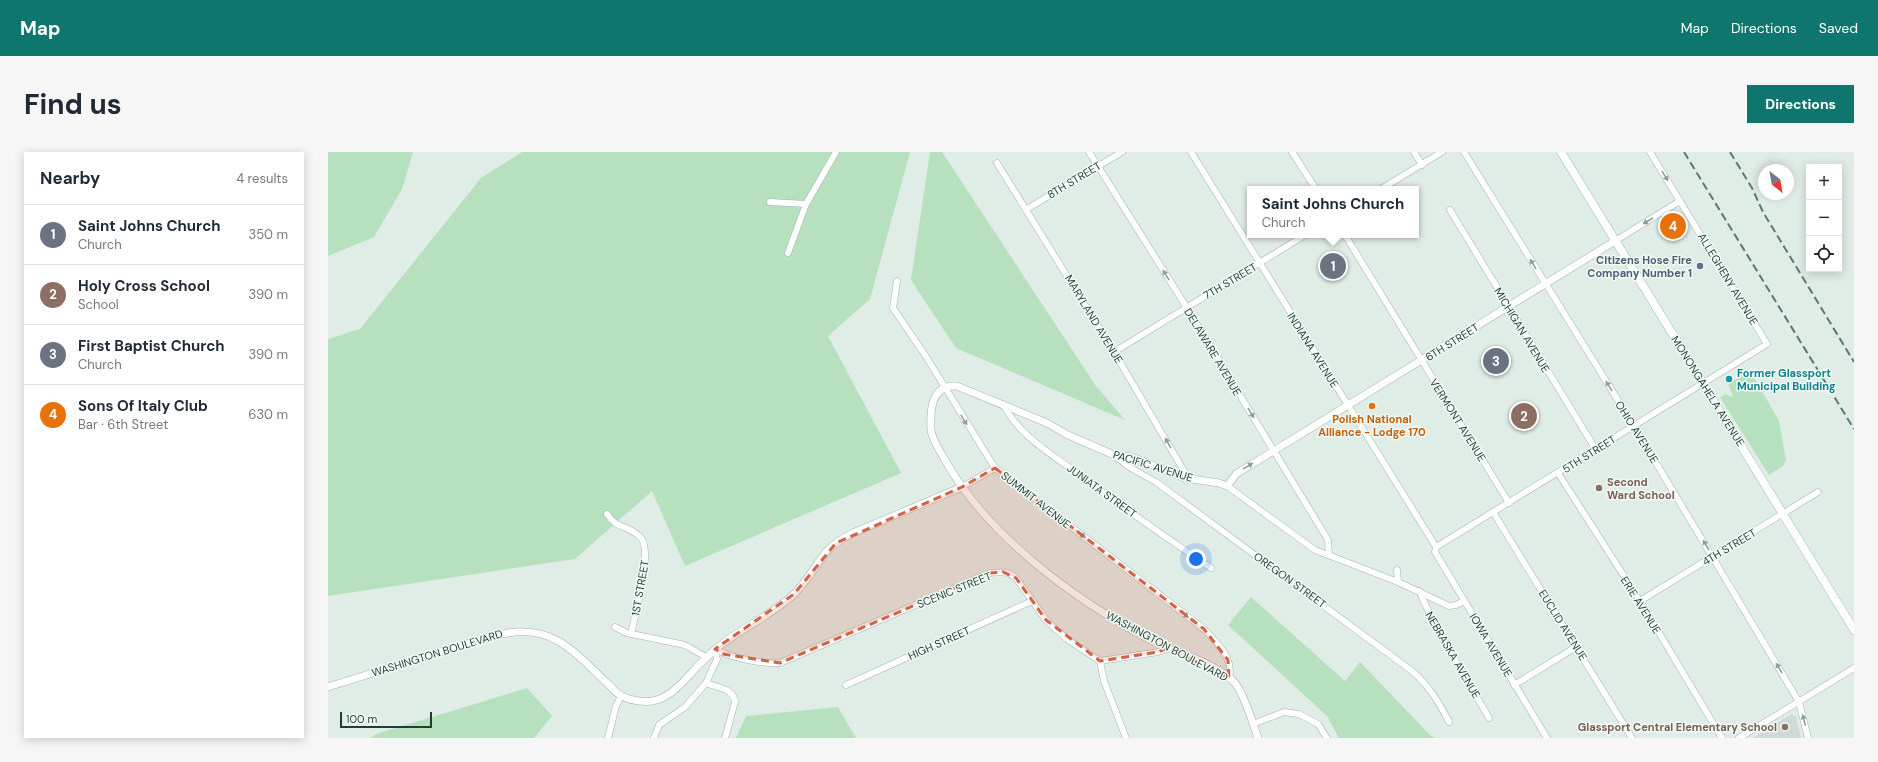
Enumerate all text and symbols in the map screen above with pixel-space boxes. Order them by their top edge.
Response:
text: Map [20,16,60,41]
text: Map [1681,19,1709,37]
text: Directions [1731,19,1797,37]
text: Saved [1819,19,1858,37]
button: Directions [1747,85,1854,123]
text: Find us [24,86,122,123]
street label: 8TH STREET [1045,158,1103,202]
north arrow [1758,164,1794,200]
map controls [1806,164,1842,272]
button: + [1806,164,1842,200]
text: Nearby [40,167,100,189]
text: 4 results [236,170,288,187]
one-way arrow [1661,171,1669,182]
popup [1247,186,1419,238]
text: Saint Johns Church [1262,194,1404,214]
button: − [1806,200,1842,236]
pin: 4 [1660,211,1686,241]
text: Church [1262,214,1305,231]
text: Saint Johns Church [78,216,221,236]
one-way arrow [1642,217,1654,224]
text: 1 [51,226,55,243]
text: 350 m [248,226,288,243]
street label: ALLEGHENY AVENUE [1695,230,1761,328]
text: Church [78,236,122,253]
button: locate [1806,236,1842,272]
pin: 1 [1320,251,1346,281]
place label: Citizens Hose Fire Company Number 1 [1587,253,1692,280]
one-way arrow [1529,258,1536,270]
street label: 7TH STREET [1201,260,1259,302]
marker: Citizens Hose Fire Company Number 1 [1695,261,1705,271]
one-way arrow [1162,269,1169,281]
street label: MARYLAND AVENUE [1062,272,1126,366]
text: Holy Cross School [78,276,210,296]
street label: MICHIGAN AVENUE [1491,285,1553,375]
text: 2 [49,286,57,303]
text: 390 m [249,286,288,303]
text: School [78,296,119,313]
street label: DELAWARE AVENUE [1181,306,1245,398]
street label: INDIANA AVENUE [1284,310,1342,390]
street label: 6TH STREET [1423,320,1481,364]
street label: MONONGAHELA AVENUE [1668,333,1748,449]
text: First Baptist Church [78,336,225,356]
text: 3 [49,346,57,363]
text: 390 m [249,346,288,363]
pin: 3 [1483,346,1509,376]
text: Church [78,356,122,373]
place label: Former Glassport Municipal Building [1737,366,1836,393]
marker: Former Glassport Municipal Building [1724,374,1734,384]
street label: VERMONT AVENUE [1427,376,1489,464]
one-way arrow [1605,381,1613,391]
text: Sons Of Italy Club [78,396,208,416]
street label: OHIO AVENUE [1612,398,1662,466]
marker: Polish National Alliance - Lodge 170 [1367,401,1377,411]
pin: 2 [1511,401,1537,431]
text: 4 [49,406,57,423]
text: 630 m [248,406,288,423]
one-way arrow [1247,407,1254,419]
place label: Polish National Alliance - Lodge 170 [1318,412,1426,439]
one-way arrow [960,415,968,425]
text: Bar · 6th Street [78,416,168,433]
street label: 5TH STREET [1560,432,1618,476]
one-way arrow [1164,437,1171,449]
street label: PACIFIC AVENUE [1111,447,1195,485]
street label: JUNIATA STREET [1065,461,1139,521]
one-way arrow [1242,463,1254,470]
street label: SUMMIT AVENUE [998,468,1074,532]
place label: Second Ward School [1607,475,1675,502]
marker: Second Ward School [1594,483,1604,493]
street label: 4TH STREET [1700,525,1758,569]
one-way arrow [1075,530,1086,539]
one-way arrow [1702,539,1709,551]
your location [1186,549,1206,569]
street label: OREGON STREET [1251,549,1329,611]
street label: 1ST STREET [628,559,652,617]
street label: SCENIC STREET [915,569,993,611]
street label: ERIE AVENUE [1618,574,1664,636]
street label: EUCLID AVENUE [1536,587,1590,663]
street label: WASHINGTON BOULEVARD [1103,608,1231,684]
street label: NEBRASKA AVENUE [1422,609,1484,701]
one-way arrow [1178,610,1189,618]
street label: IOWA AVENUE [1467,611,1515,679]
street label: HIGH STREET [906,623,972,663]
street label: WASHINGTON BOULEVARD [370,626,505,680]
one-way arrow [1776,662,1783,674]
scale bar [340,710,432,729]
text: 100 m [346,712,377,726]
one-way arrow [1800,714,1806,726]
place label: Glassport Central Elementary School [1578,720,1777,734]
marker: Glassport Central Elementary School [1780,722,1790,732]

